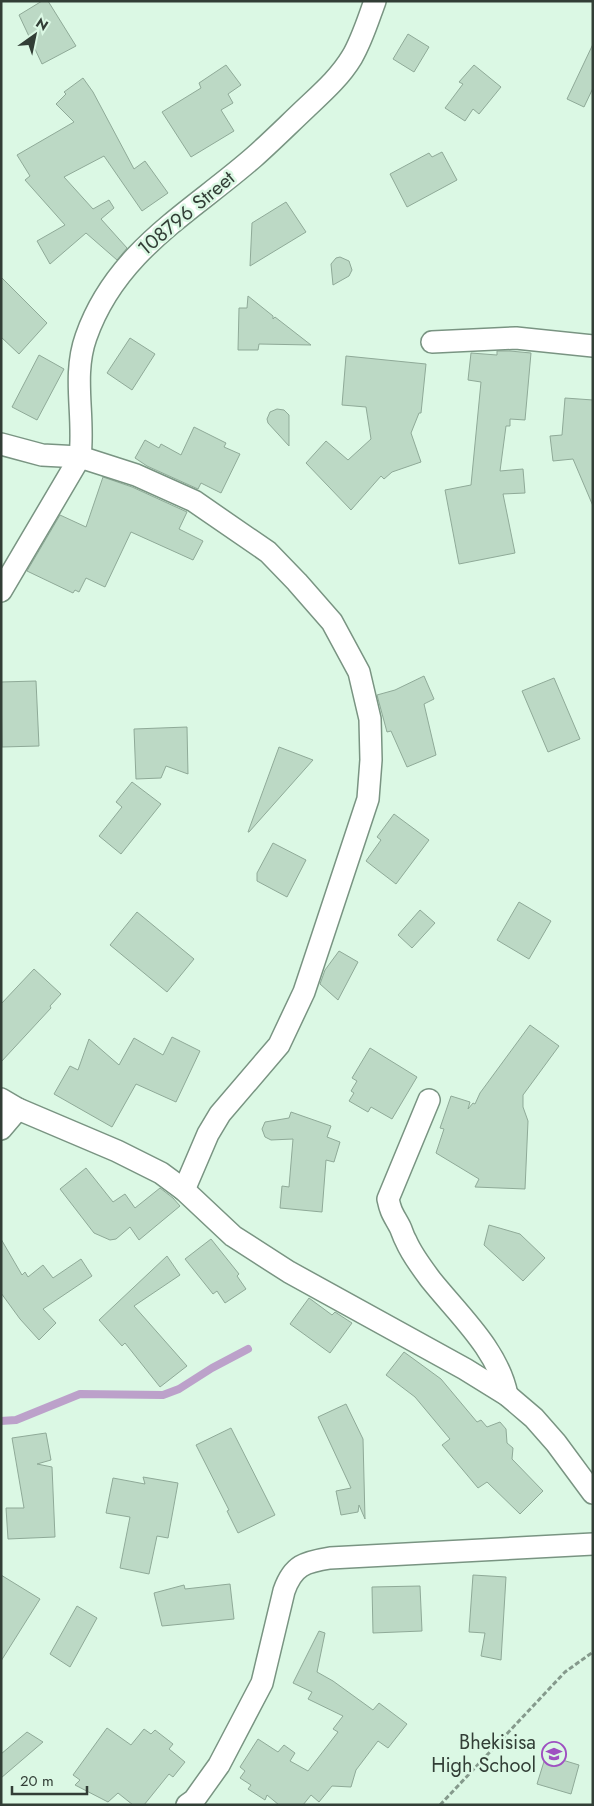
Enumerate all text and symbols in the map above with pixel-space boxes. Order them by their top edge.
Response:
north arrow [10,10,60,60]
text: N [32,13,52,36]
street label: 108796 Street [131,164,241,263]
place label: Bhekisisa High School [431,1728,536,1780]
school or university icon: Bhekisisa High School [541,1741,567,1767]
scale bar [12,1764,88,1796]
text: 20 m [20,1770,54,1792]

